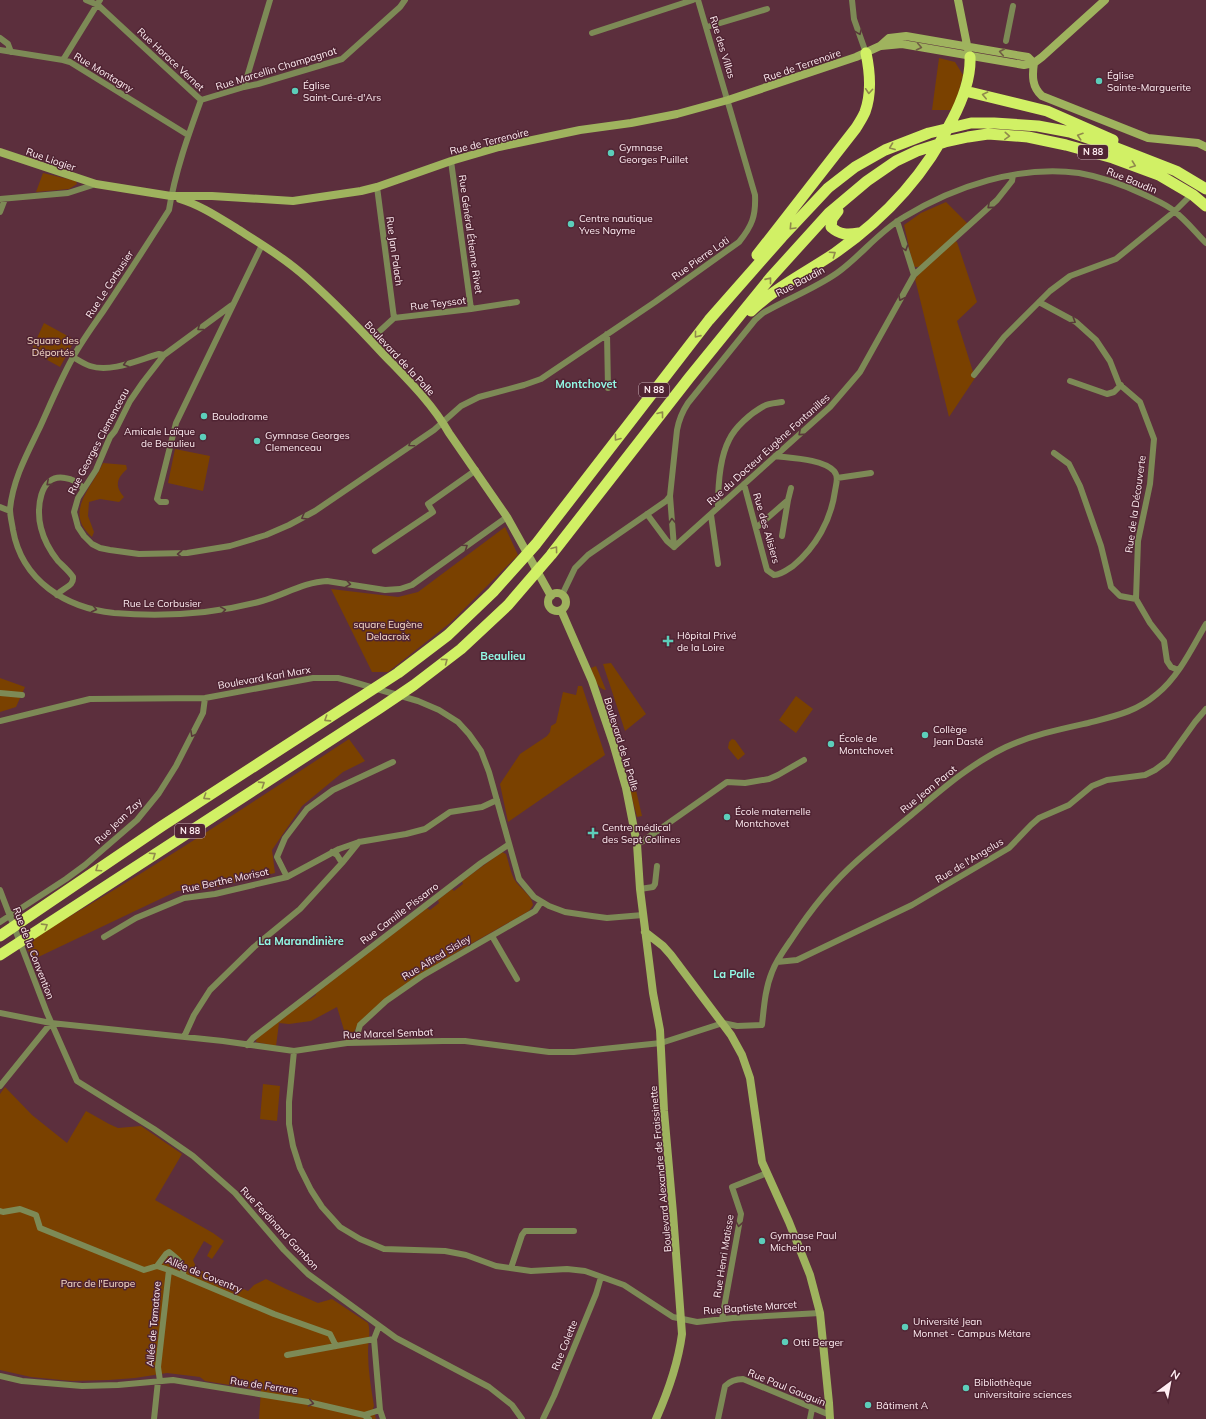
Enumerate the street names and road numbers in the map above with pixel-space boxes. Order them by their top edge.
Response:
street label: Rue des Villas [707,14,738,80]
street label: Rue Horace Vernet [134,25,207,94]
street label: Rue Marcellin Champagnat [214,44,339,93]
street label: Rue de Terrenoire [762,46,843,85]
street label: Rue Montagny [71,49,137,96]
street label: Rue de Terrenoire [448,125,530,158]
street label: Rue Liogier [24,145,78,174]
road number: N 88 [1078,145,1108,159]
street label: Rue Baudin [1105,164,1159,197]
street label: Rue Général Étienne Rivet [456,174,485,295]
street label: Rue Jan Palach [383,216,406,287]
street label: Rue Pierre Loti [669,234,732,283]
street label: Rue Le Corbusier [83,248,136,321]
street label: Rue Baudin [774,263,827,300]
street label: Rue Teyssot [410,294,467,313]
street label: Boulevard de la Palle [362,318,437,398]
road number: N 88 [639,383,669,397]
street label: Rue Georges Clemenceau [65,386,132,497]
street label: Rue du Docteur Eugène Fontanilles [704,391,833,508]
street label: Rue de la Découverte [1122,454,1149,554]
street label: Rue des Alisiers [750,491,783,565]
street label: Rue Le Corbusier [123,597,201,610]
street label: Boulevard Karl Marx [217,663,312,692]
street label: Boulevard de la Palle [601,696,642,792]
street label: Rue Jean Parot [897,762,960,816]
street label: Rue Jean Zay [92,795,145,847]
road number: N 88 [175,824,205,838]
street label: Rue de l'Angelus [933,835,1006,886]
street label: Rue Berthe Morisot [180,865,270,896]
street label: Rue Camille Pissarro [357,879,441,947]
street label: Rue de la Convention [10,905,57,1001]
street label: Rue Alfred Sisley [399,931,474,983]
street label: Rue Marcel Sembat [343,1025,434,1042]
street label: Boulevard Alexandre de Fraissinette [647,1085,674,1253]
street label: Rue Ferdinand Gambon [238,1184,322,1273]
street label: Rue Henri Matisse [710,1214,736,1299]
street label: Allée de Coventry [164,1253,244,1296]
street label: Allée de Tamatave [143,1281,164,1367]
street label: Rue Baptiste Marcet [703,1298,798,1317]
street label: Rue Colette [549,1318,580,1372]
street label: Rue Paul Gauguin [746,1366,828,1409]
street label: Rue de Ferrare [229,1374,298,1397]

